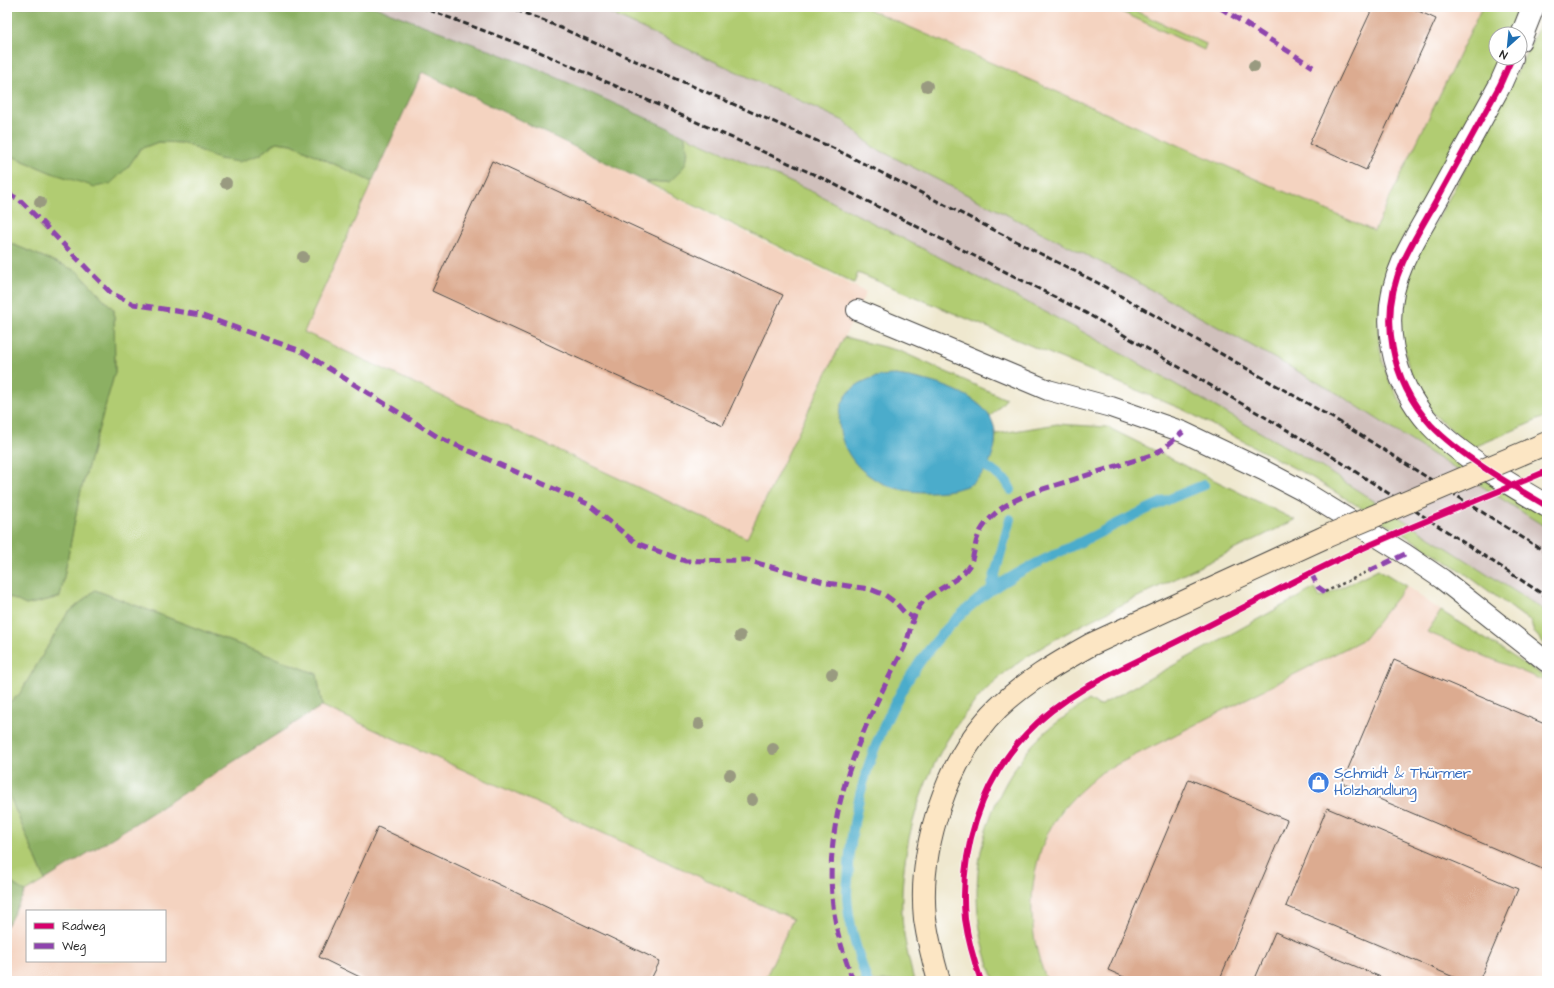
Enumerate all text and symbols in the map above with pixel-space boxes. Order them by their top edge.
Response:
north arrow [1488,26,1528,66]
text: N [1497,46,1510,63]
place label: Schmidt & Thürmer Holzhandlung [1334,763,1471,802]
shop icon: Schmidt & Thürmer Holzhandlung [1306,769,1332,795]
legend [26,910,166,962]
text: Radweg [62,918,105,936]
text: Weg [62,938,86,956]

